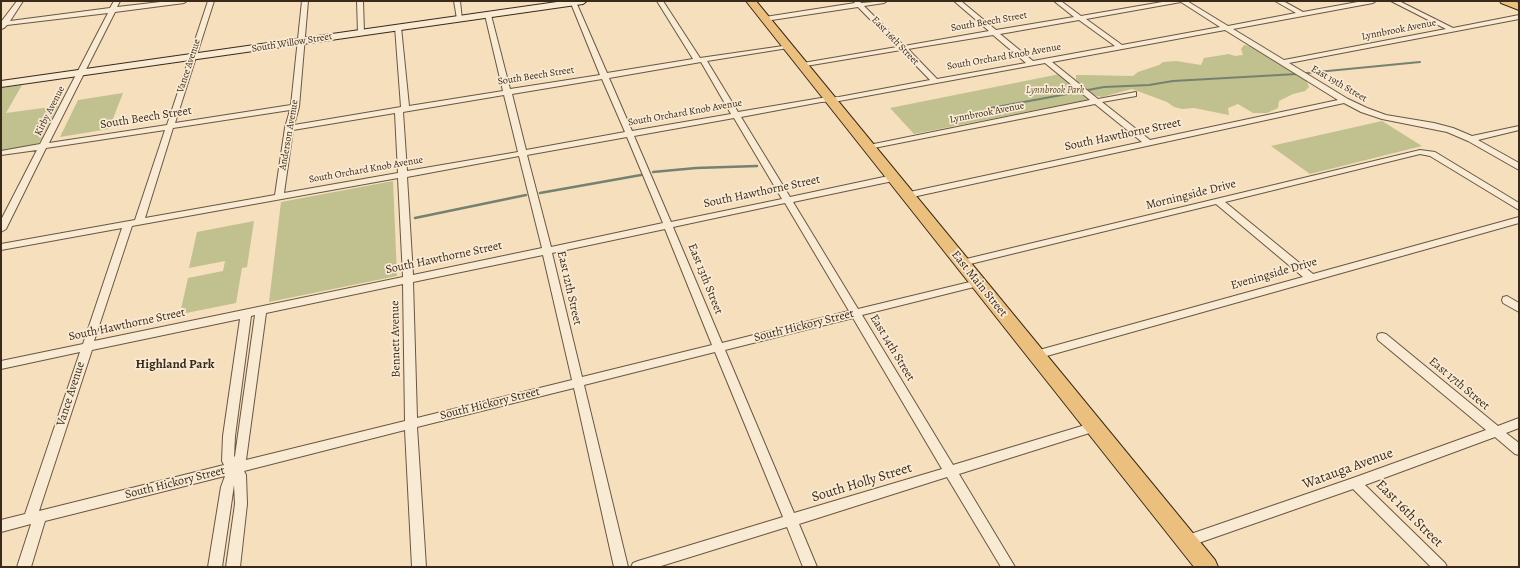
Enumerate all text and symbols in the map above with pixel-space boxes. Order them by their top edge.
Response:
street label: South Beech Street [950,9,1028,35]
street label: East 16th Street [869,14,921,68]
street label: Lynnbrook Avenue [1361,17,1437,43]
street label: South Willow Street [251,31,333,55]
street label: Vance Avenue [175,38,203,94]
street label: South Orchard Knob Avenue [946,41,1062,73]
street label: East 19th Street [1309,63,1369,105]
street label: South Beech Street [497,64,575,88]
street label: Kirby Avenue [32,84,68,138]
park label: Lynnbrook Park [1026,85,1084,97]
street label: South Orchard Knob Avenue [627,97,743,129]
street label: Anderson Avenue [277,99,301,171]
street label: Lynnbrook Avenue [949,100,1025,126]
street label: South Beech Street [99,104,193,132]
street label: South Hawthorne Street [1063,116,1183,154]
street label: South Orchard Knob Avenue [308,154,424,186]
street label: South Hawthorne Street [702,173,822,211]
street label: Morningside Drive [1144,177,1238,213]
street label: South Hawthorne Street [384,239,504,277]
street label: East 13th Street [684,242,726,316]
street label: East Main Street [948,248,1010,320]
street label: East 12th Street [553,250,585,326]
street label: Eveningside Drive [1229,255,1319,293]
street label: Bennett Avenue [388,300,404,378]
street label: South Hawthorne Street [67,306,187,344]
street label: South Hickory Street [753,307,855,345]
street label: East 14th Street [866,312,918,384]
street label: East 17th Street [1426,354,1492,414]
district label: Highland Park [136,357,214,373]
street label: Vance Avenue [54,360,88,428]
street label: South Hickory Street [439,385,541,423]
street label: Watauga Avenue [1300,445,1396,493]
street label: South Holly Street [810,460,914,506]
street label: South Hickory Street [124,464,226,502]
street label: East 16th Street [1372,477,1446,551]

